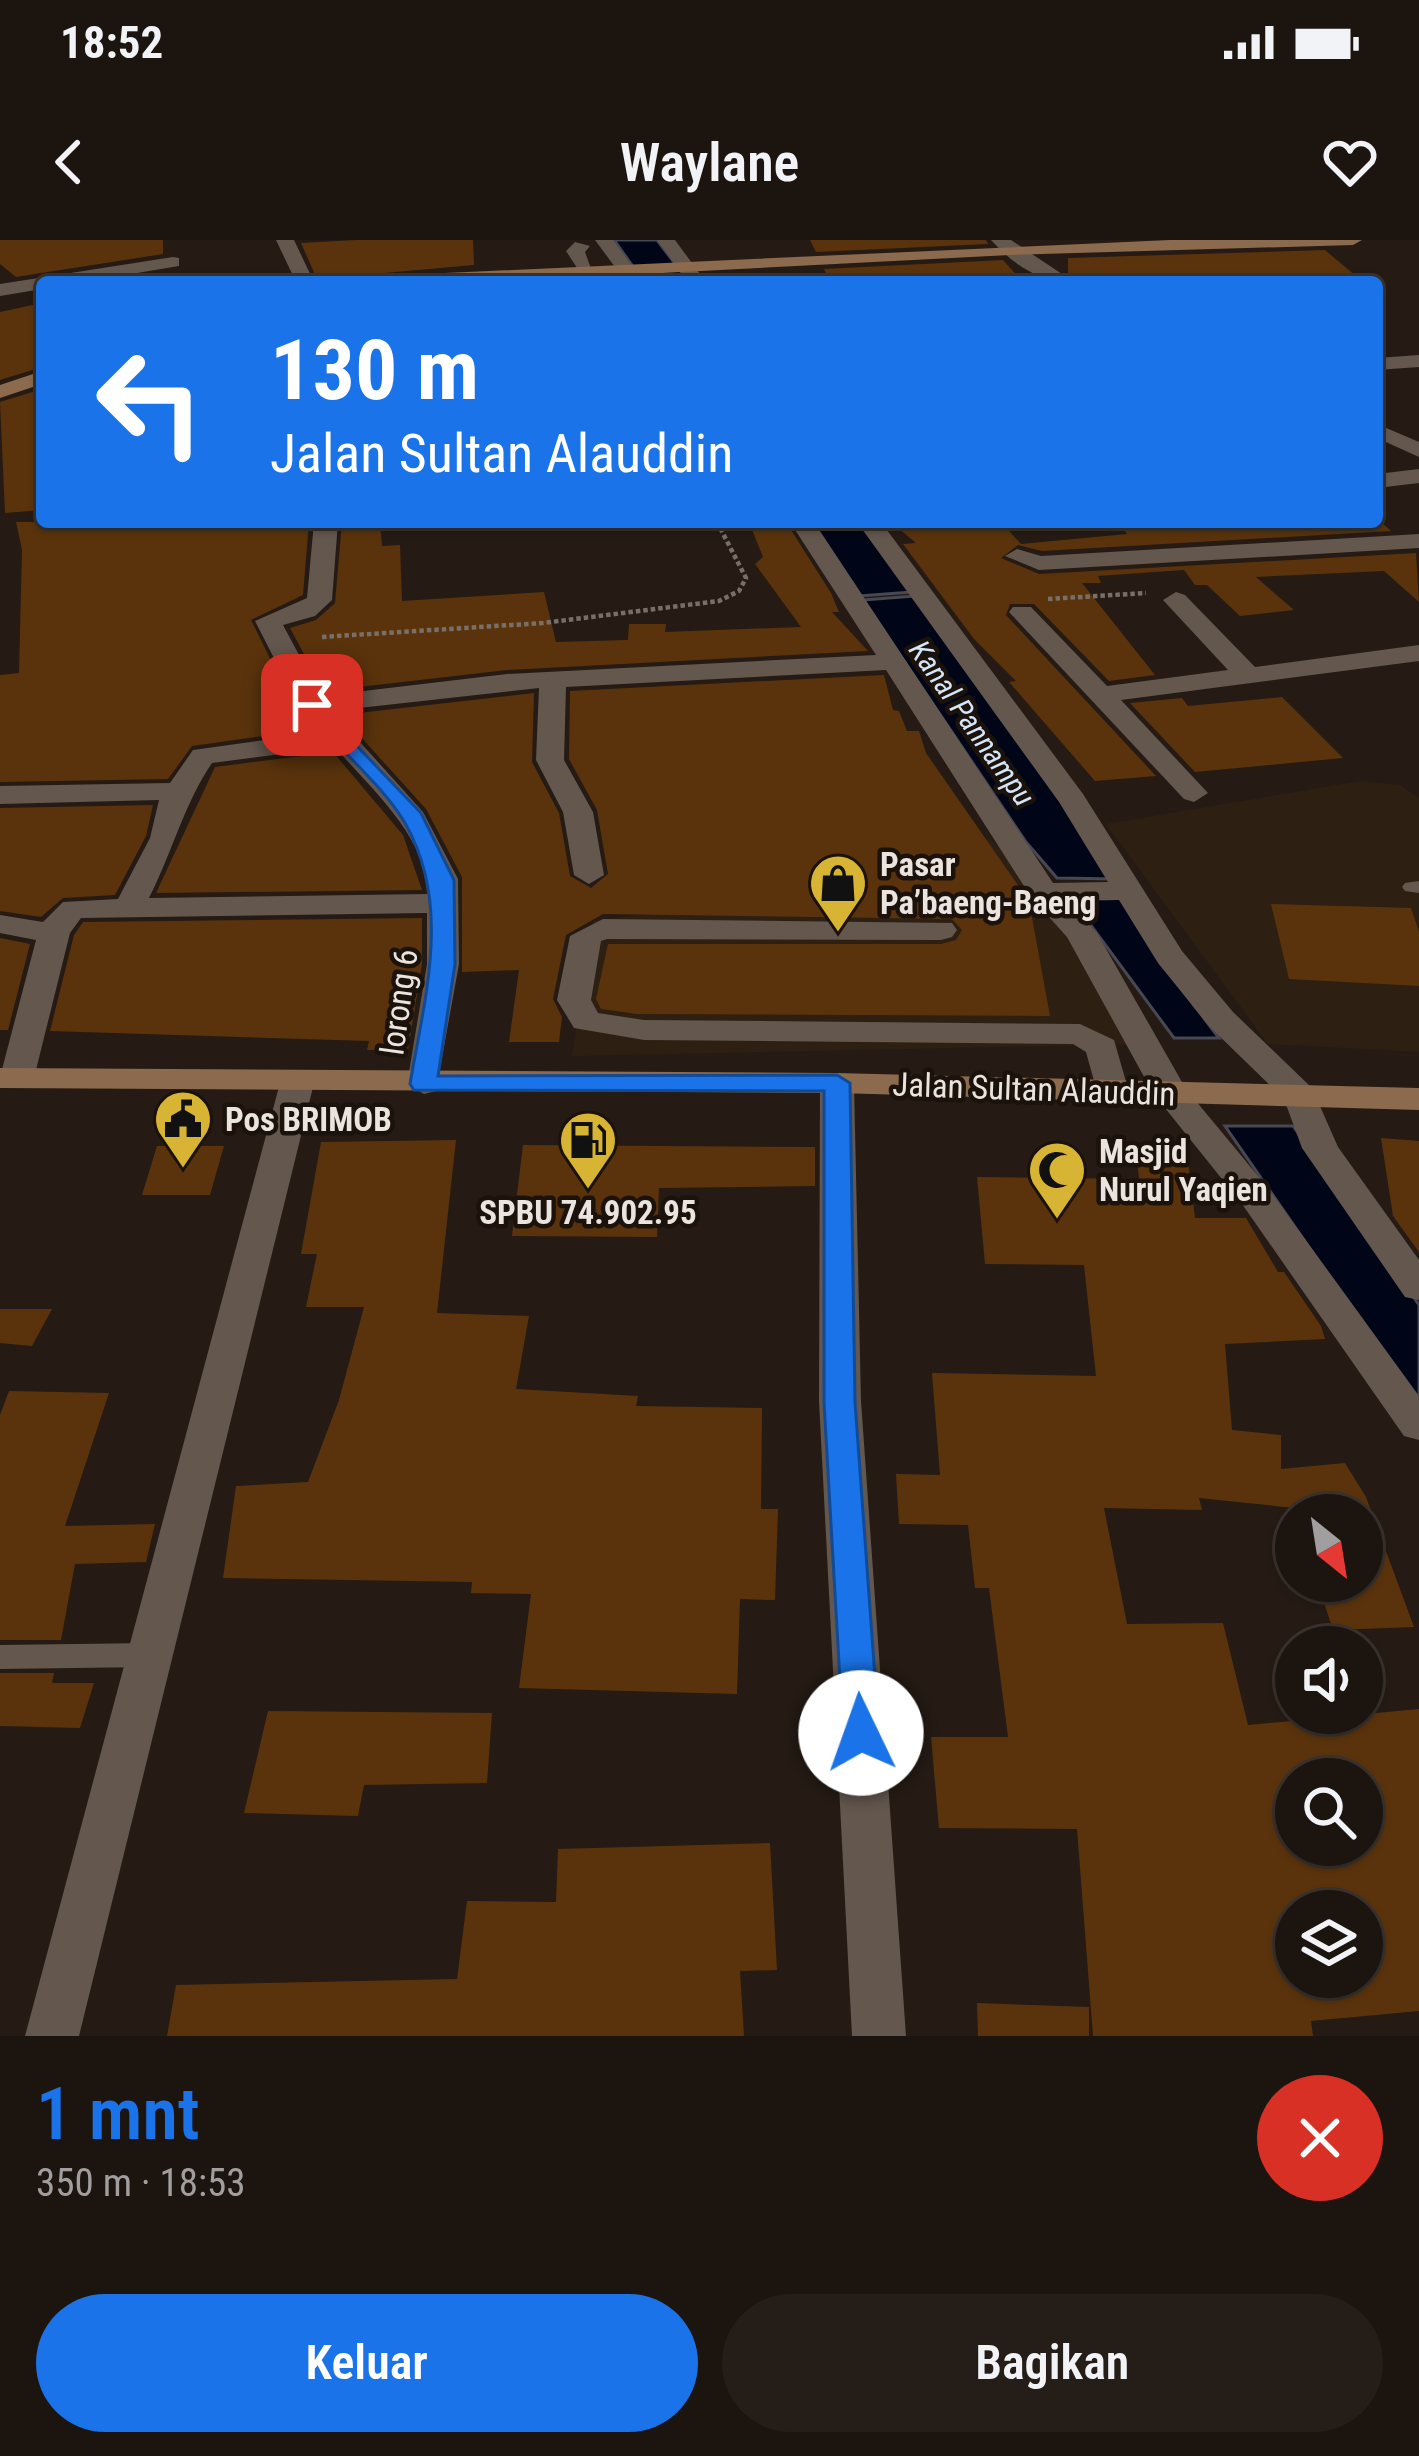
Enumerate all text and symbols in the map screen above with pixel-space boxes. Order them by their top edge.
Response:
text: 18:52 [60,16,163,69]
icon: back [36,129,102,195]
icon: heart [1317,129,1383,195]
text: Waylane [620,131,799,194]
text: 130 m [270,321,479,420]
icon: left [72,324,228,480]
text: Jalan Sultan Alauddin [270,422,733,485]
water label: Kanal Pannampu [902,634,1042,812]
pin [261,654,363,756]
icon: arrive [279,672,345,738]
place label: Pasar Paʼbaeng-Baeng [880,845,1096,922]
shop icon: Pasar Paʼbaeng-Baeng [807,852,869,934]
street label: lorong 6 [372,947,426,1057]
street label: Jalan Sultan Alauddin [892,1065,1176,1113]
public building icon: Pos BRIMOB [152,1088,214,1170]
place label: Pos BRIMOB [225,1100,392,1139]
fuel station icon: SPBU 74.902.95 [557,1109,619,1191]
place label: Masjid Nurul Yaqien [1099,1132,1268,1209]
mosque icon: Masjid Nurul Yaqien [1026,1139,1088,1221]
place label: SPBU 74.902.95 [479,1193,697,1232]
north arrow [1275,1494,1383,1602]
map controls [1275,1494,1383,1998]
button: sound [1275,1626,1383,1734]
position arrow [798,1670,924,1796]
button: search [1275,1758,1383,1866]
button: layers [1275,1890,1383,1998]
text: 1 mnt [36,2072,200,2157]
button: close [1257,2075,1383,2201]
text: 350 m · 18:53 [36,2160,246,2206]
button: Keluar [36,2294,698,2432]
button: Bagikan [722,2294,1383,2432]

